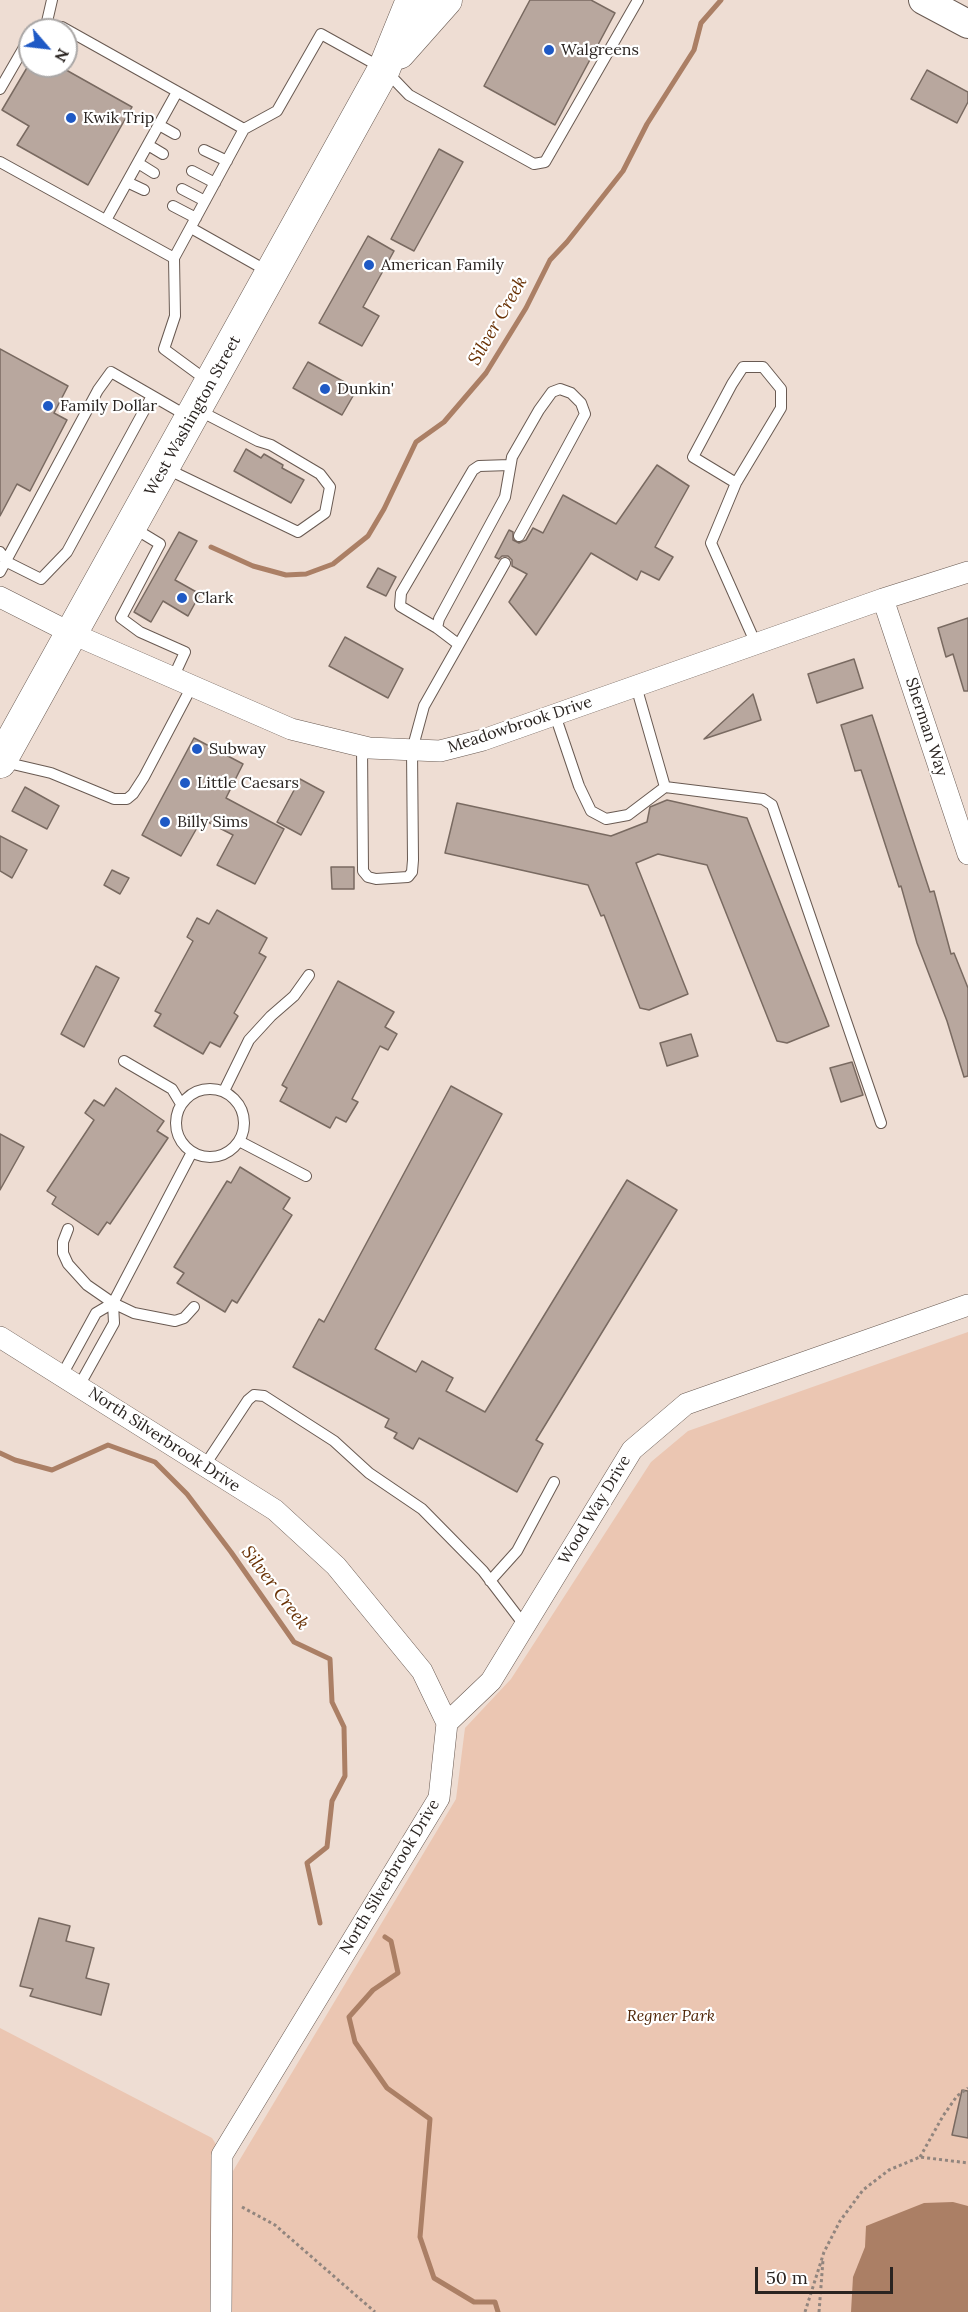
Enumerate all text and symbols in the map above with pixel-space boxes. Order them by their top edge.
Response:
north arrow [18,18,78,78]
place label: Walgreens [561,40,639,60]
marker: Walgreens [542,43,556,57]
text: N [50,45,74,66]
place label: Kwik Trip [83,108,154,128]
marker: Kwik Trip [64,111,78,125]
place label: American Family [381,255,504,275]
marker: American Family [362,258,376,272]
water label: Silver Creek [464,273,532,369]
street label: West Washington Street [141,333,245,499]
place label: Dunkin' [337,379,394,399]
marker: Dunkin' [318,382,332,396]
place label: Family Dollar [60,396,157,416]
marker: Family Dollar [41,399,55,413]
place label: Clark [194,588,233,608]
marker: Clark [175,591,189,605]
street label: Sherman Way [901,675,951,779]
street label: Meadowbrook Drive [445,693,595,757]
place label: Subway [209,739,266,759]
marker: Subway [190,742,204,756]
place label: Little Caesars [197,773,299,793]
marker: Little Caesars [178,776,192,790]
place label: Billy Sims [177,812,248,832]
marker: Billy Sims [158,815,172,829]
street label: North Silverbrook Drive [84,1384,244,1496]
street label: Wood Way Drive [555,1452,635,1568]
water label: Silver Creek [237,1542,313,1634]
street label: North Silverbrook Drive [336,1796,444,1958]
park label: Regner Park [627,2006,715,2026]
scale bar [758,2255,896,2293]
text: 50 m [766,2266,808,2289]

